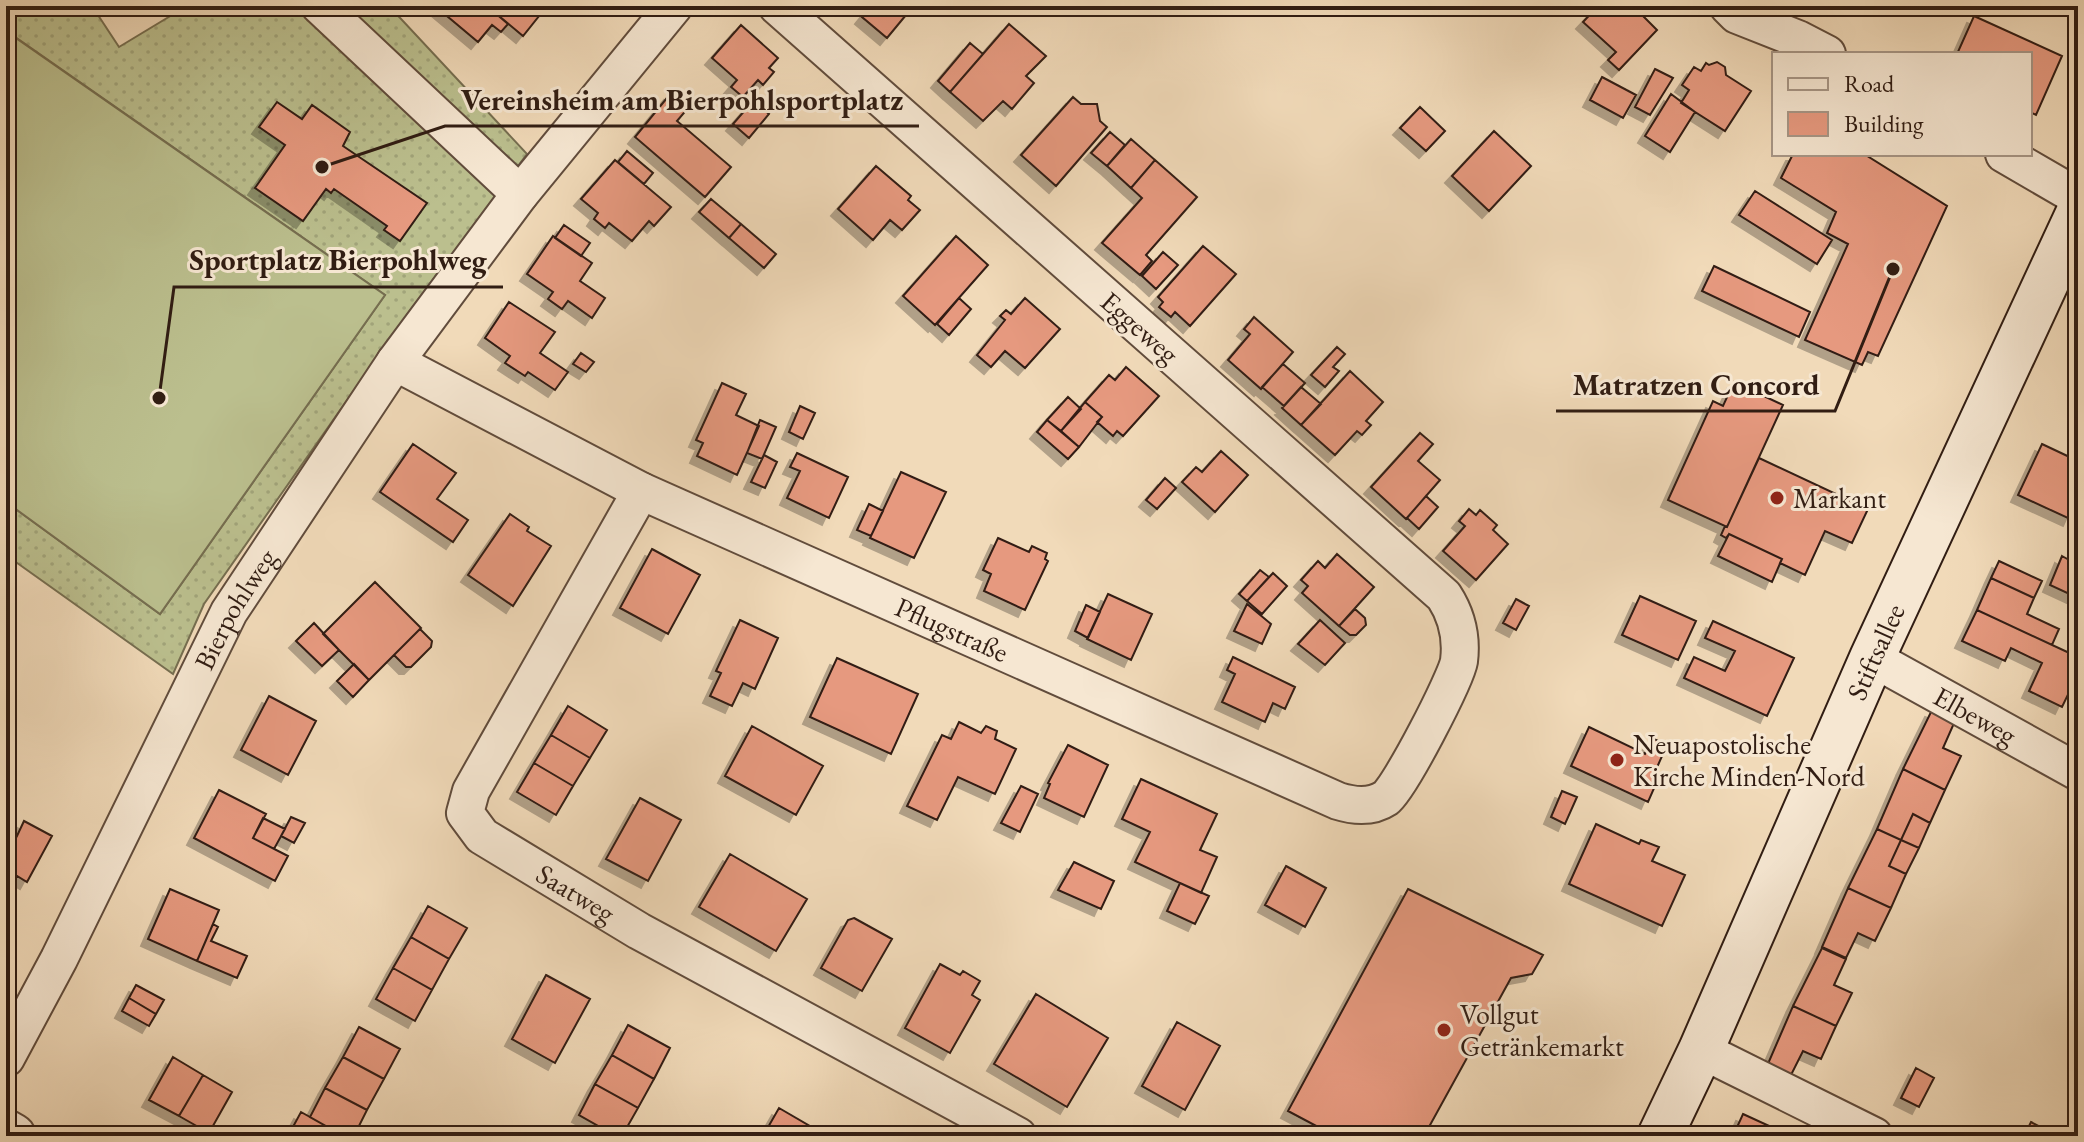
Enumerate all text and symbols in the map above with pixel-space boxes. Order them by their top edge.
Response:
legend [1772,52,2032,156]
text: Road [1844,68,1895,99]
callout: Vereinsheim am Bierpohlsportplatz [445,72,919,126]
text: Vereinsheim am Bierpohlsportplatz [461,80,903,119]
text: Building [1844,108,1924,139]
callout: Sportplatz Bierpohlweg [174,233,503,287]
text: Sportplatz Bierpohlweg [189,240,488,279]
street label: Eggeweg [1093,283,1187,372]
callout: Matratzen Concord [1556,357,1835,411]
text: Matratzen Concord [1572,365,1820,404]
place label: Markant [1793,480,1886,516]
marker: Markant [1768,489,1786,507]
street label: Bierpohlweg [186,541,285,675]
street label: Pflugstraße [890,588,1014,670]
street label: Stiftsallee [1838,598,1913,705]
street label: Elbeweg [1927,678,2024,753]
place label: Neuapostolische Kirche Minden-Nord [1633,726,1865,794]
marker: Neuapostolische Kirche Minden-Nord [1608,751,1626,769]
street label: Saatweg [530,855,623,931]
place label: Vollgut Getränkemarkt [1460,996,1624,1064]
marker: Vollgut Getränkemarkt [1435,1021,1453,1039]

